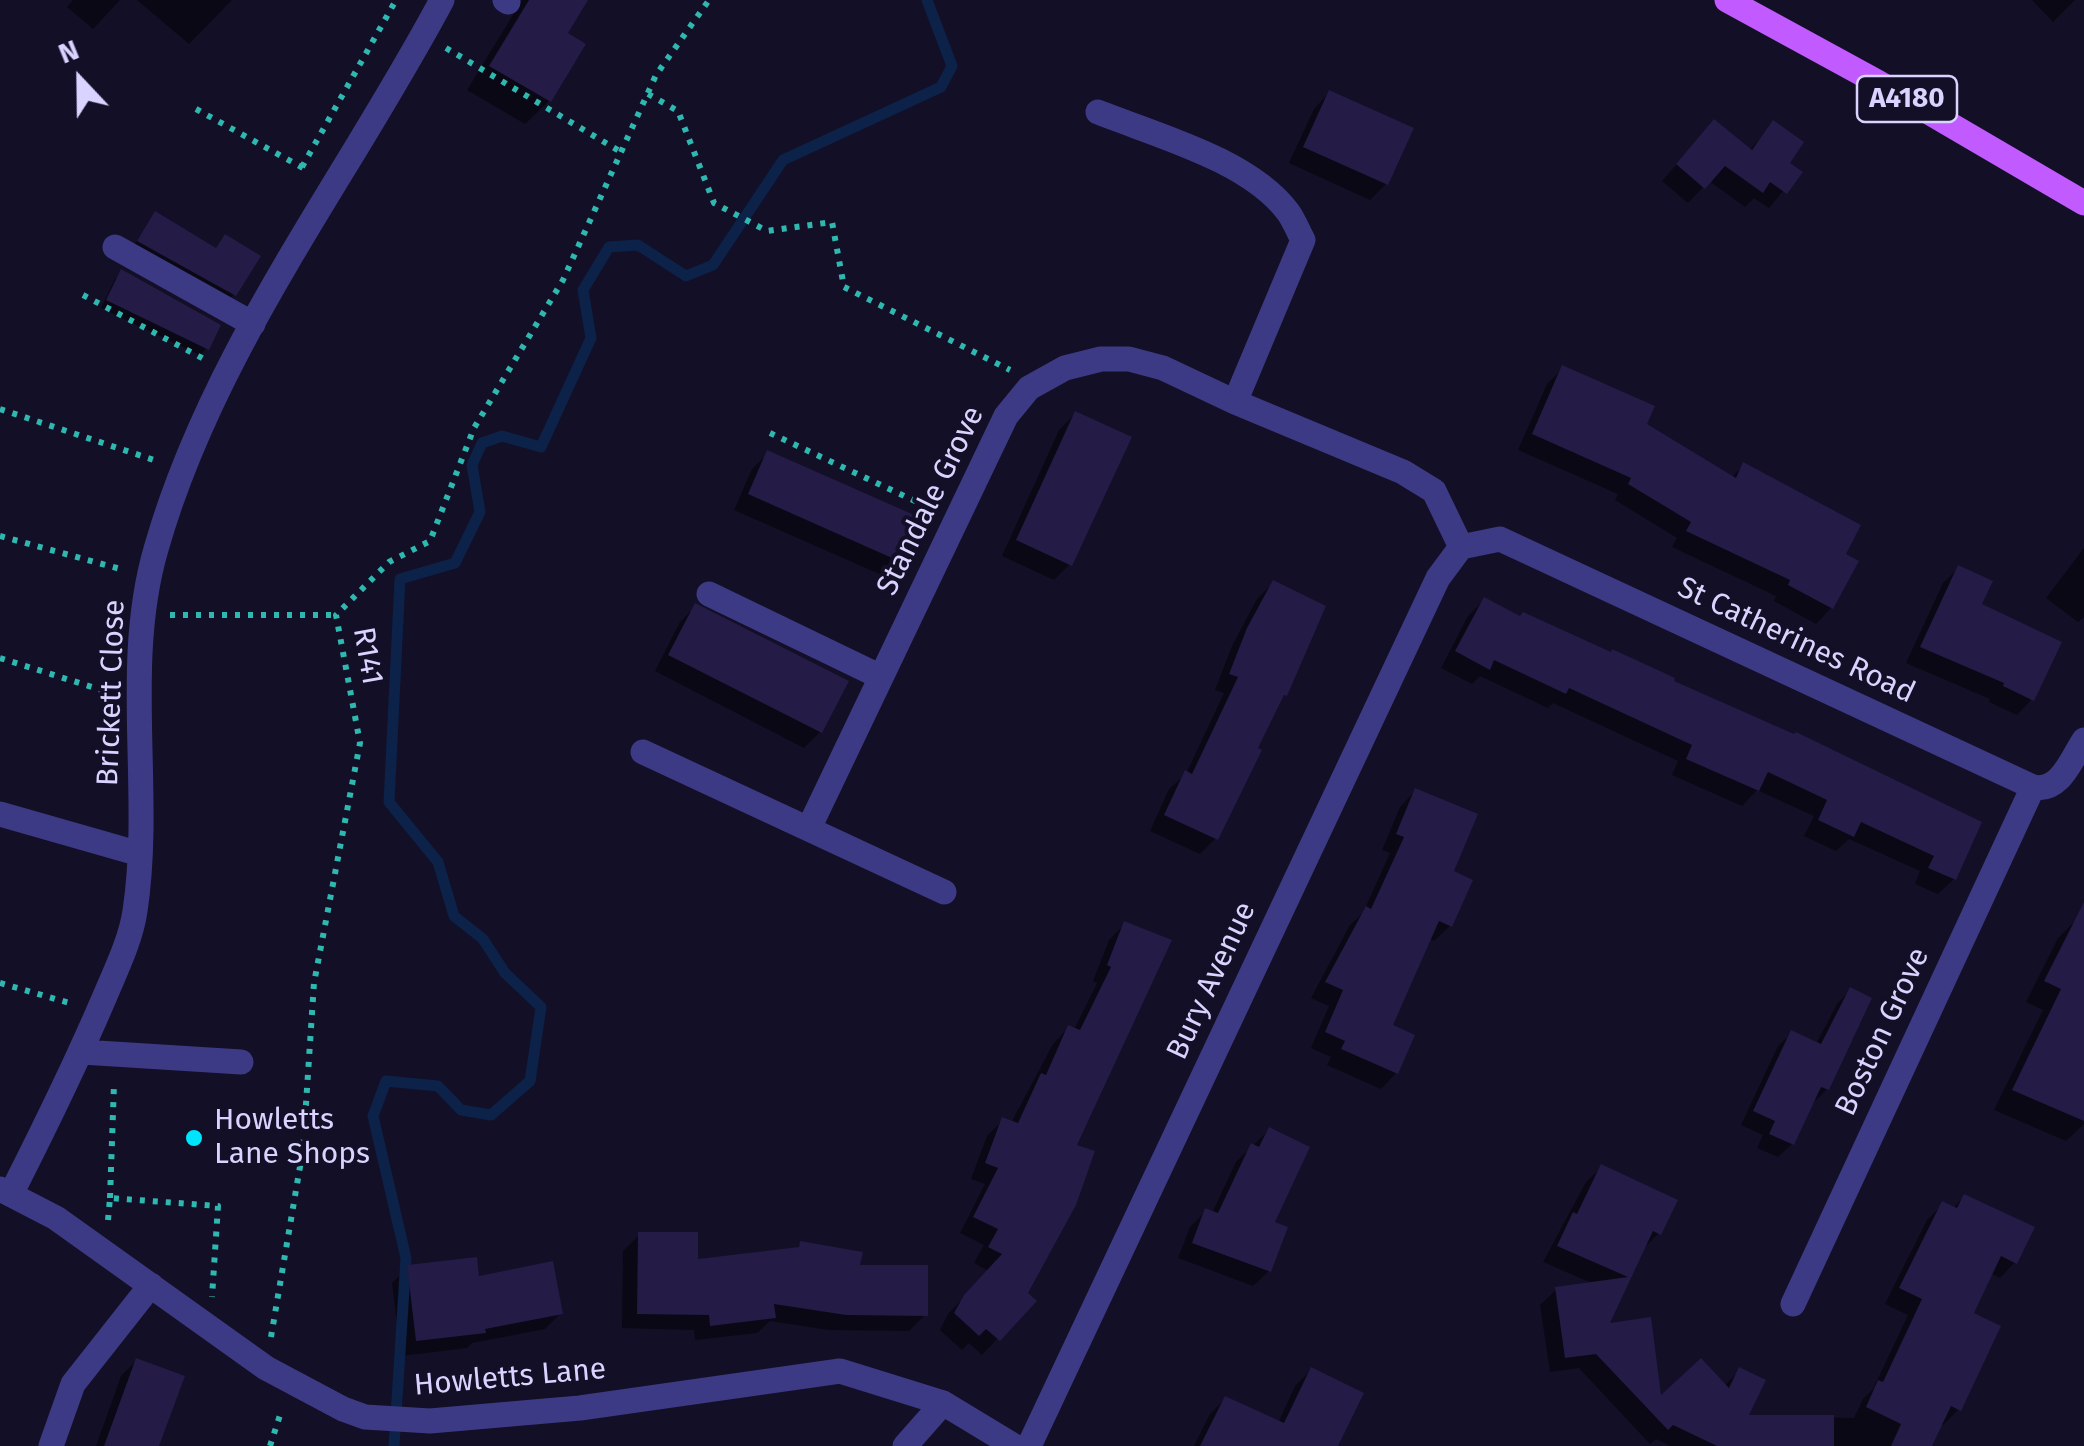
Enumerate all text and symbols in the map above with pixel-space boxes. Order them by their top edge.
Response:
north arrow [30,30,130,130]
text: N [54,33,83,71]
road number: A4180 [1857,76,1957,122]
street label: Standale Grove [870,401,992,601]
street label: St Catherines Road [1672,570,1920,712]
street label: Brickett Close [91,599,133,787]
street label: R141 [344,624,390,688]
street label: Bury Avenue [1160,897,1264,1065]
street label: Boston Grove [1828,942,1938,1122]
place label: Howletts Lane Shops [214,1103,370,1174]
marker: Howletts Lane Shops [183,1127,205,1149]
street label: Howletts Lane [412,1352,608,1404]

